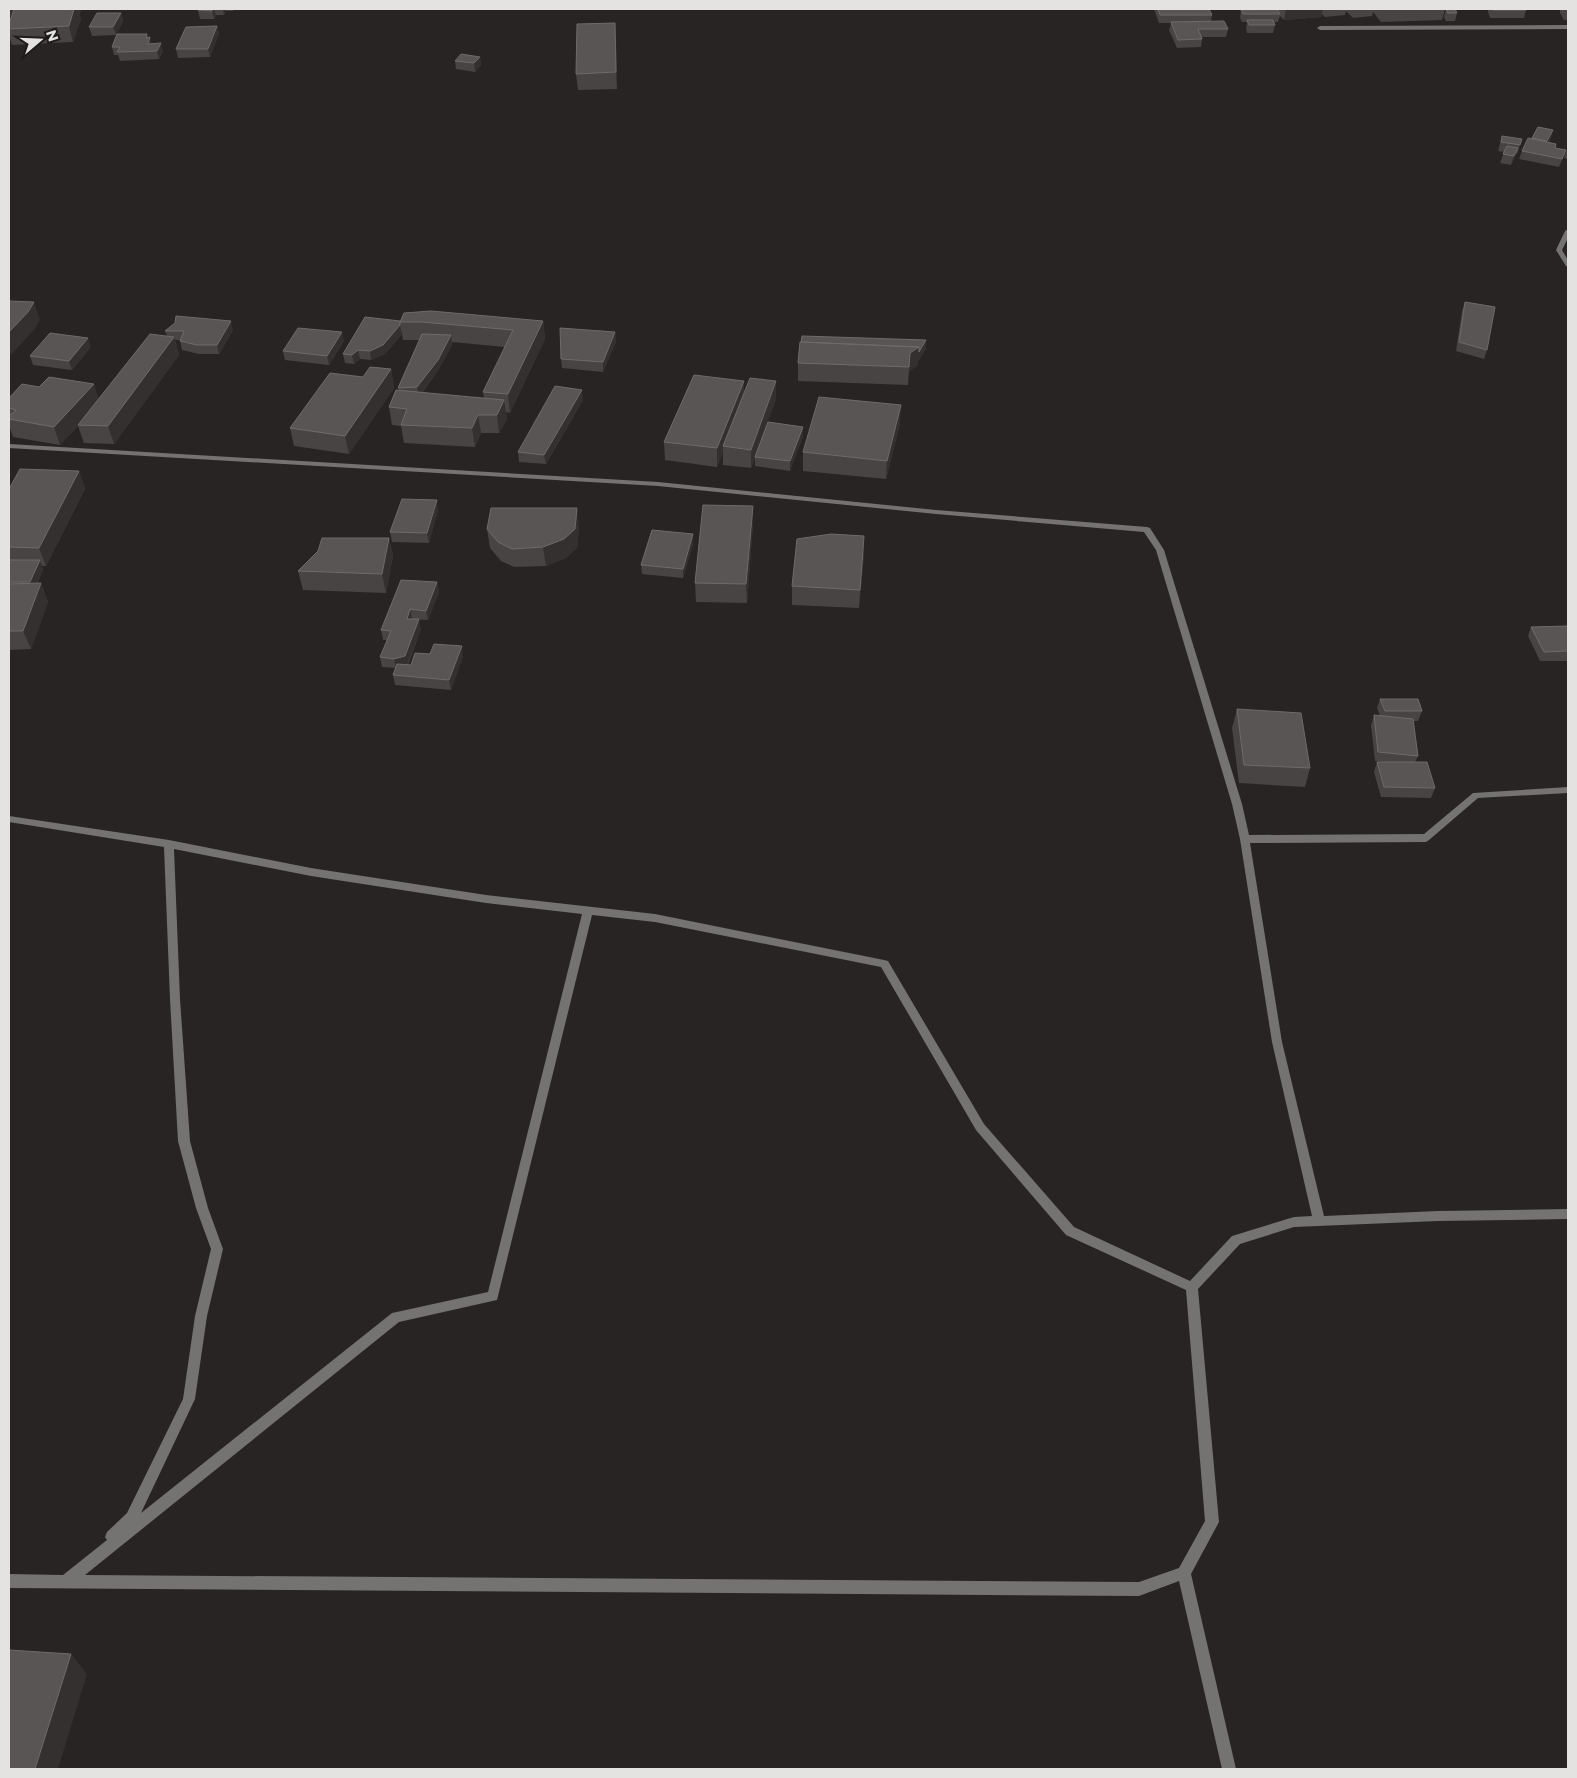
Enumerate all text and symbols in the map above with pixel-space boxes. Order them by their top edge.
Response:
north arrow [15,15,65,65]
text: N [42,27,63,44]

